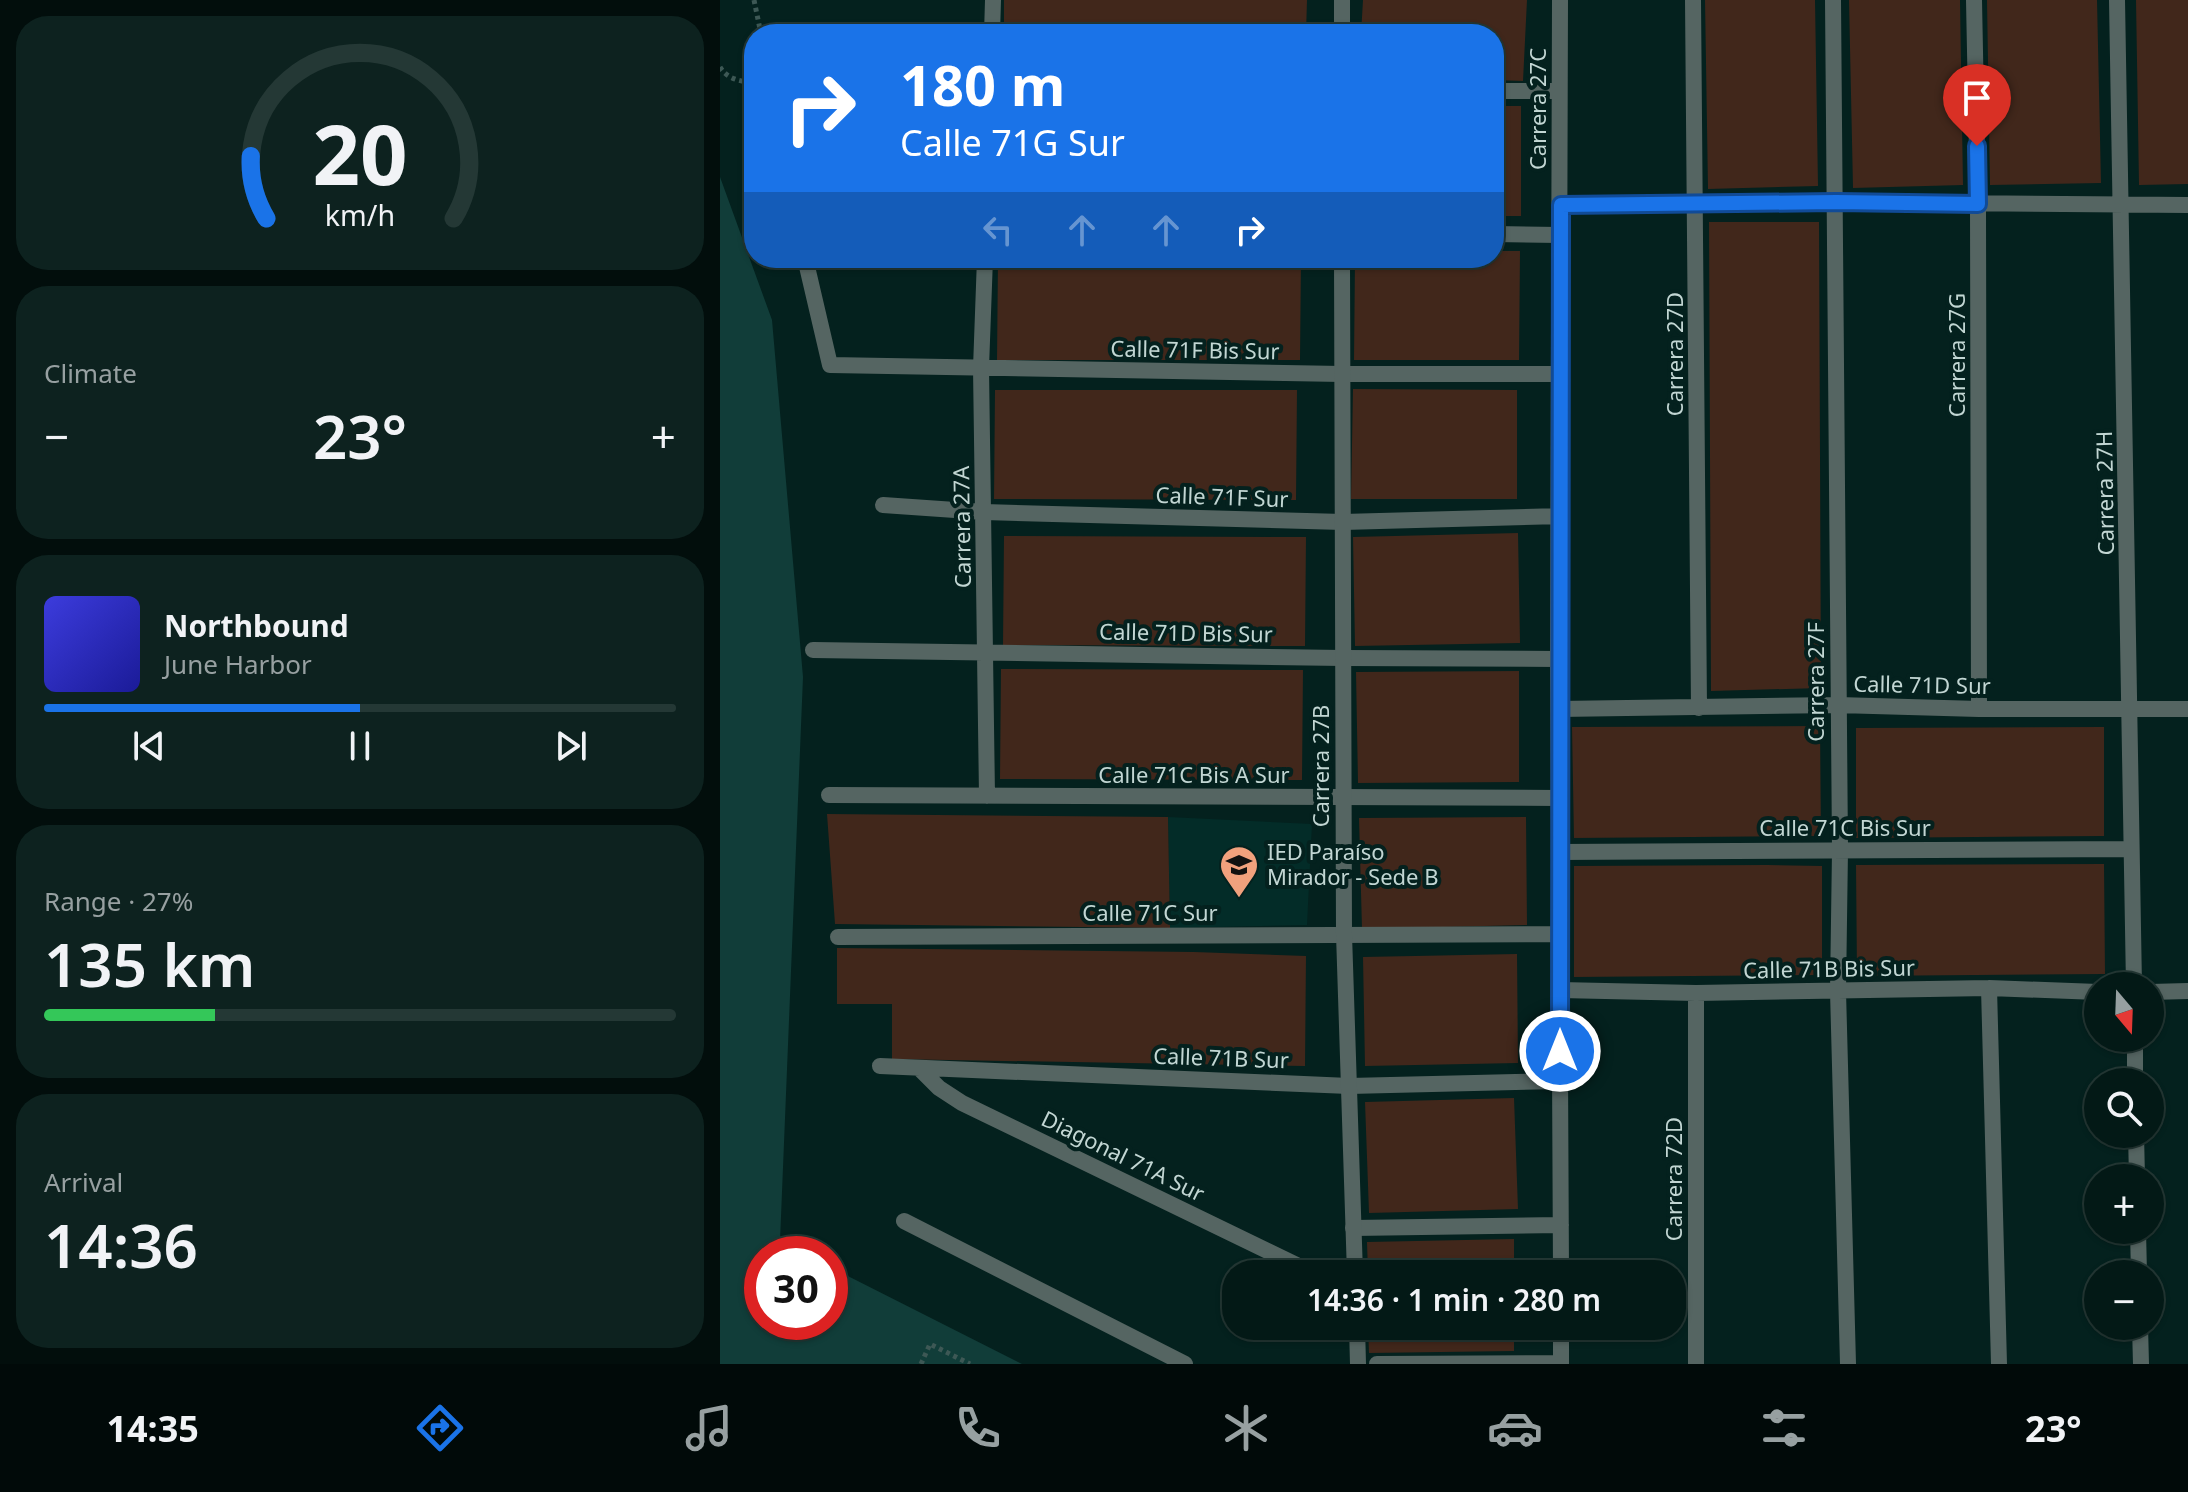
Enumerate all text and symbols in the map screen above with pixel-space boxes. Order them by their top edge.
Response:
text: 180 m [900,46,1065,122]
street label: Carrera 27C [1522,48,1552,170]
icon: right [768,56,872,160]
pin [1943,64,2011,146]
icon: arrive [1955,76,1999,120]
text: 20 [312,95,408,208]
text: Calle 71G Sur [900,118,1125,167]
text: km/h [325,195,395,234]
icon: left [976,208,1020,252]
icon: ahead [1060,208,1104,252]
icon: ahead [1144,208,1188,252]
icon: right [1228,208,1272,252]
street label: Carrera 27D [1659,292,1689,416]
street label: Carrera 27G [1941,293,1971,417]
street label: Calle 71F Bis Sur [1110,333,1280,365]
text: Climate [44,355,137,391]
text: 23° [313,395,407,477]
text: − [44,406,69,466]
text: + [651,406,676,466]
street label: Carrera 27H [2088,430,2120,556]
street label: Carrera 27A [945,465,977,588]
street label: Calle 71F Sur [1155,479,1289,513]
text: Northbound [164,605,349,646]
street label: Calle 71D Bis Sur [1099,615,1273,649]
street label: Carrera 27F [1800,622,1830,742]
text: June Harbor [164,646,312,682]
street label: Calle 71D Sur [1853,668,1991,700]
street label: Carrera 27B [1305,705,1335,827]
icon: previous [127,724,171,768]
icon: pause [338,724,382,768]
icon: next [549,724,593,768]
street label: Calle 71C Bis A Sur [1098,759,1290,789]
street label: Calle 71C Bis Sur [1759,812,1931,842]
place label: IED Paraíso Mirador - Sede B [1267,836,1439,891]
school or university icon: IED Paraíso Mirador - Sede B [1218,844,1260,899]
text: Range · 27% [44,883,193,919]
street label: Calle 71C Sur [1082,897,1218,927]
text: 135 km [44,923,255,1005]
street label: Calle 71B Bis Sur [1743,952,1915,984]
north arrow [2084,972,2164,1052]
map controls [2084,972,2164,1340]
position arrow [1518,1009,1602,1093]
street label: Calle 71B Sur [1153,1040,1289,1074]
button: search [2084,1068,2164,1148]
street label: Diagonal 71A Sur [1037,1103,1210,1208]
street label: Carrera 72D [1658,1117,1688,1241]
text: Arrival [44,1164,123,1200]
button: + [2084,1164,2164,1244]
text: 14:36 [44,1204,198,1286]
speed limit sign: 30 [744,1236,848,1340]
button: − [2084,1260,2164,1340]
text: 14:36 · 1 min · 280 m [1307,1279,1601,1320]
icon: directions [412,1400,468,1456]
icon: music [681,1400,737,1456]
icon: phone [950,1400,1006,1456]
icon: climate [1218,1400,1274,1456]
icon: car [1487,1400,1543,1456]
icon: filters [1756,1400,1812,1456]
text: 14:35 [106,1404,199,1453]
text: 23° [2025,1404,2082,1453]

